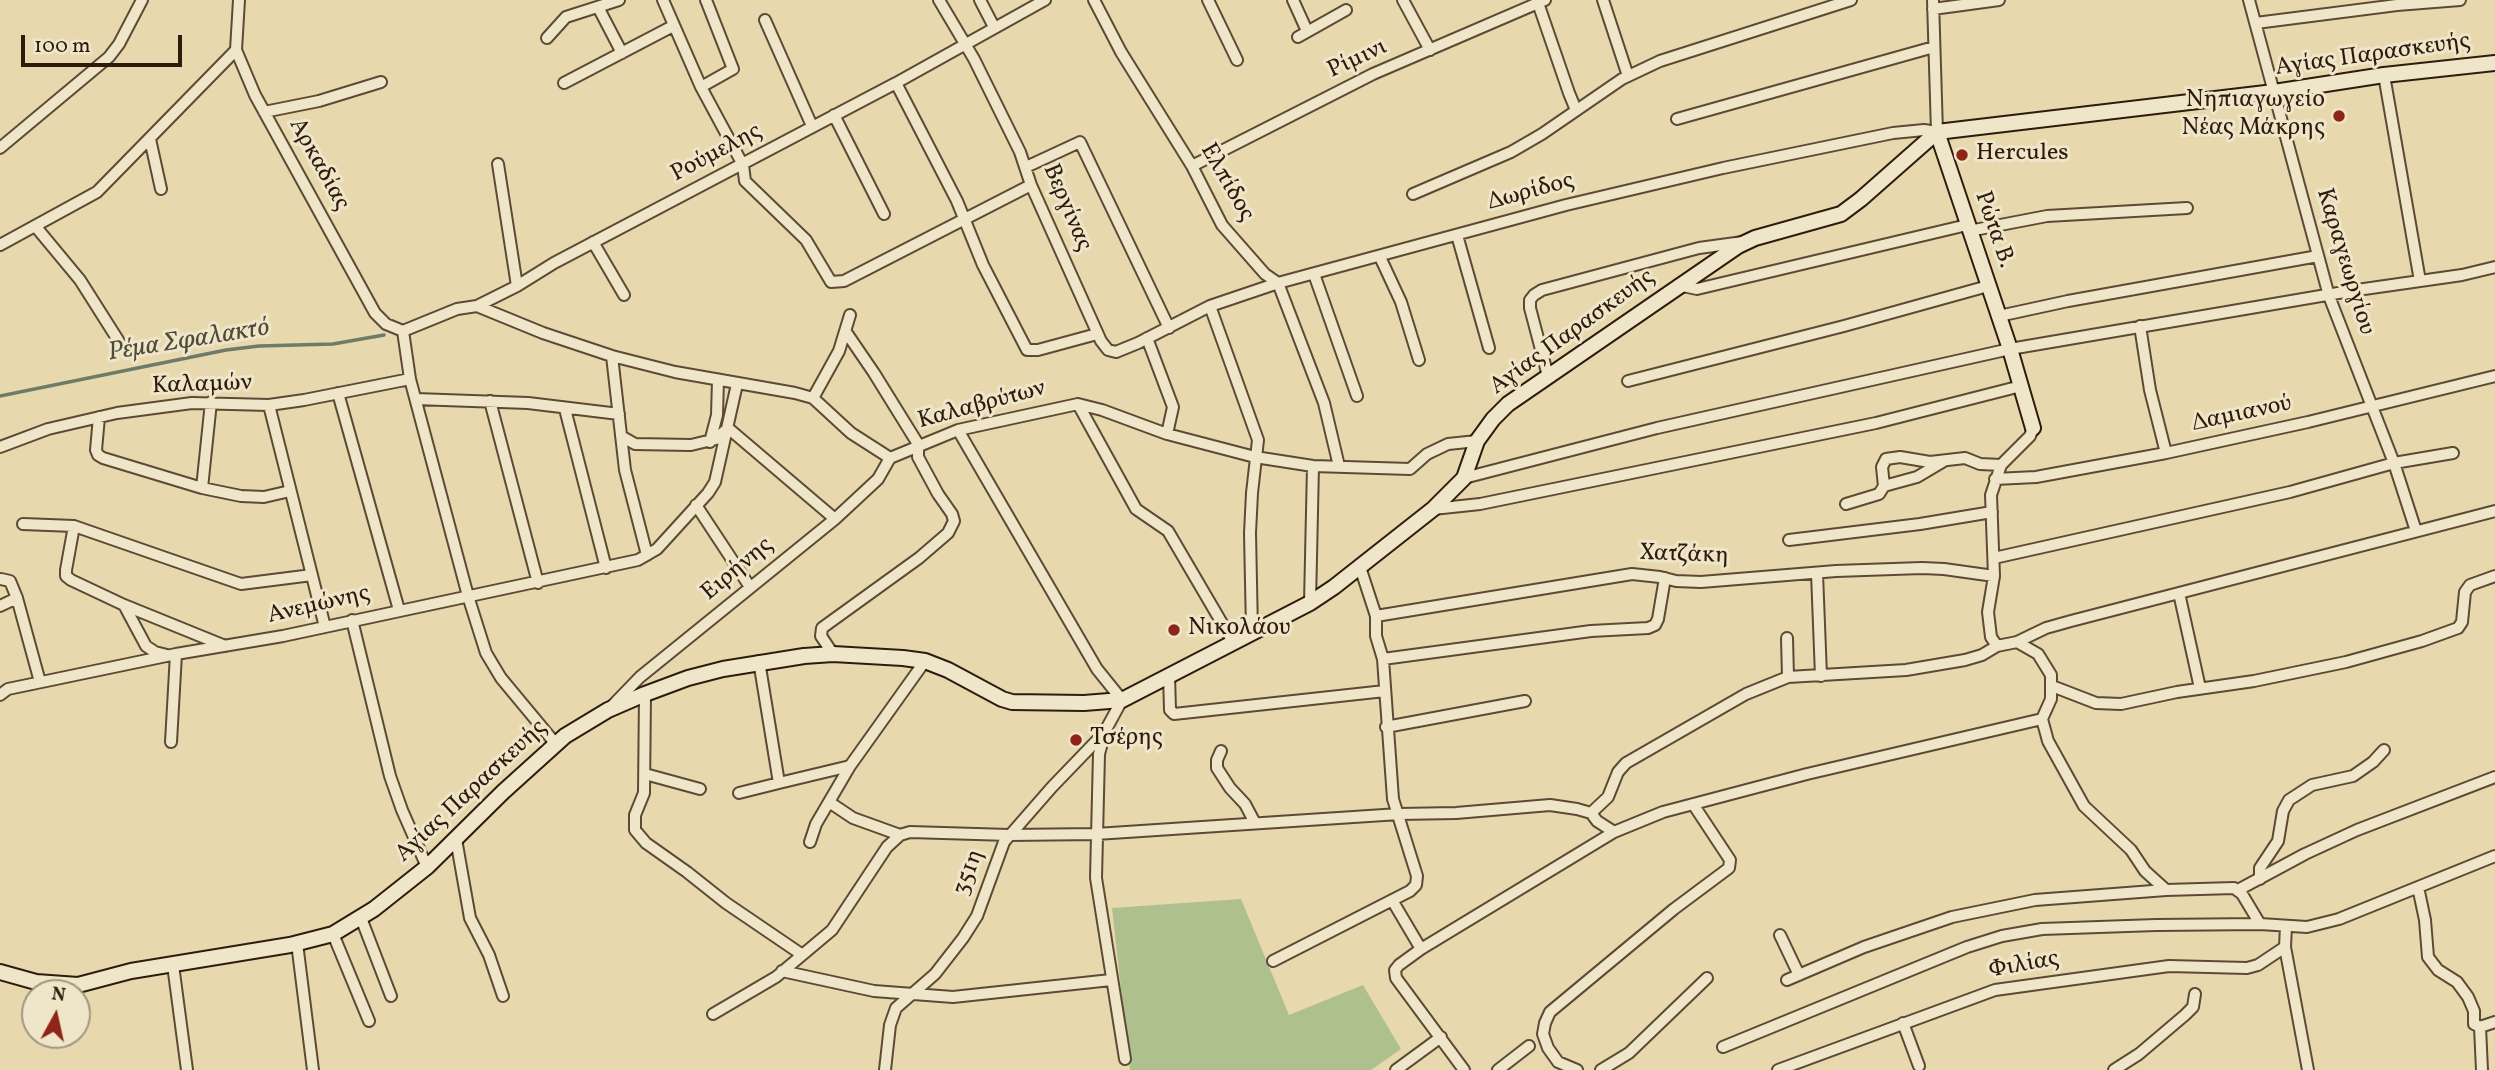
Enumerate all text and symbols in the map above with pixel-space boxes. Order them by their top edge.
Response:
scale bar [24,21,186,65]
street label: Αγίας Παρασκευής [2274,28,2472,84]
text: 100 m [34,32,91,61]
street label: Ρίμινι [1324,34,1392,86]
place label: Νηπιαγωγείο Νέας Μάκρης [2182,88,2325,144]
marker: Νηπιαγωγείο Νέας Μάκρης [2331,108,2347,124]
street label: Αρκαδίας [281,114,355,216]
street label: Ρούμελης [667,118,767,190]
street label: Ελπίδος [1192,139,1260,227]
place label: Hercules [1976,141,2069,169]
marker: Hercules [1954,147,1970,163]
street label: Βεργίνας [1035,160,1097,256]
street label: Δωρίδος [1485,168,1577,218]
street label: Καραγεωργίου [2308,185,2380,339]
street label: Ρώτα Β. [1967,188,2019,272]
street label: Αγίας Παρασκευής [1485,264,1661,402]
water label: Ρέμα Σφαλακτό [106,314,272,370]
street label: Καλαμών [152,370,252,402]
street label: Καλαβρύτων [915,375,1049,437]
street label: Δαμιανού [2189,390,2295,440]
street label: Ειρήνης [696,532,780,608]
street label: Χατζάκη [1639,540,1729,572]
street label: Ανεμώνης [265,580,373,632]
place label: Νικολάου [1188,616,1291,644]
marker: Νικολάου [1166,622,1182,638]
street label: Αγίας Παρασκευής [390,714,554,870]
place label: Τσέρης [1090,726,1163,754]
marker: Τσέρης [1068,732,1084,748]
street label: 351η [948,846,992,900]
street label: Φιλίας [1987,946,2061,986]
north arrow [21,979,91,1049]
text: N [50,981,67,1009]

